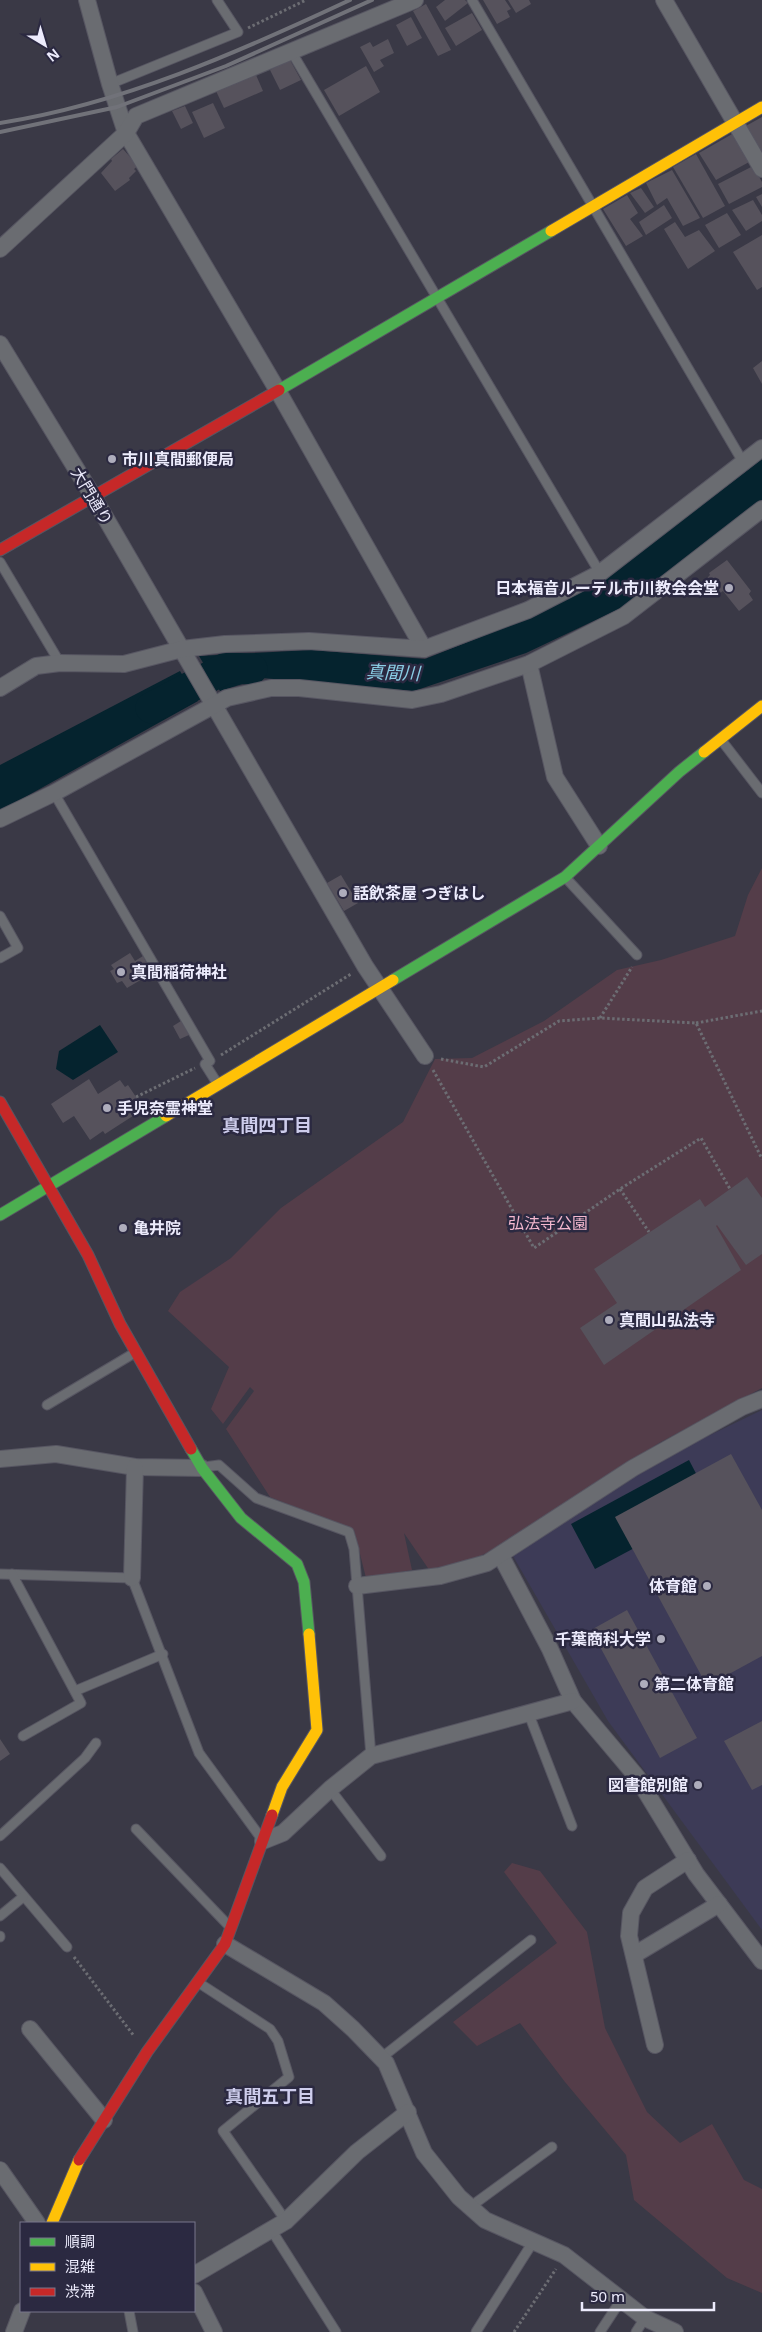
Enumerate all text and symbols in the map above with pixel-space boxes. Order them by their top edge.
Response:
north arrow [20,20,70,70]
text: N [43,45,64,67]
place label: 市川真間郵便局 [122,448,234,470]
marker: 市川真間郵便局 [106,453,118,465]
street label: 大門通り [66,463,118,529]
place label: 日本福音ルーテル市川教会会堂 [495,577,719,599]
marker: 日本福音ルーテル市川教会会堂 [723,582,735,594]
water label: 真間川 [366,659,422,685]
place label: 話飲茶屋 つぎはし [353,882,485,904]
marker: 話飲茶屋 つぎはし [337,887,349,899]
place label: 真間稲荷神社 [131,961,227,983]
marker: 真間稲荷神社 [115,966,127,978]
place label: 手児奈霊神堂 [117,1097,213,1119]
marker: 手児奈霊神堂 [101,1102,113,1114]
district label: 真間四丁目 [222,1113,312,1137]
park label: 弘法寺公園 [508,1212,588,1234]
place label: 亀井院 [133,1217,181,1239]
marker: 亀井院 [117,1222,129,1234]
place label: 真間山弘法寺 [619,1309,715,1331]
marker: 真間山弘法寺 [603,1314,615,1326]
place label: 体育館 [649,1575,697,1597]
marker: 体育館 [701,1580,713,1592]
place label: 千葉商科大学 [555,1628,651,1650]
marker: 千葉商科大学 [655,1633,667,1645]
place label: 第二体育館 [654,1673,734,1695]
marker: 第二体育館 [638,1678,650,1690]
place label: 図書館別館 [608,1774,688,1796]
marker: 図書館別館 [692,1779,704,1791]
district label: 真間五丁目 [225,2084,315,2108]
legend [20,2222,195,2312]
text: 順調 [65,2231,95,2251]
text: 混雑 [65,2256,95,2276]
scale bar [582,2280,714,2312]
text: 渋滞 [65,2281,95,2301]
text: 50 m [590,2286,625,2306]

